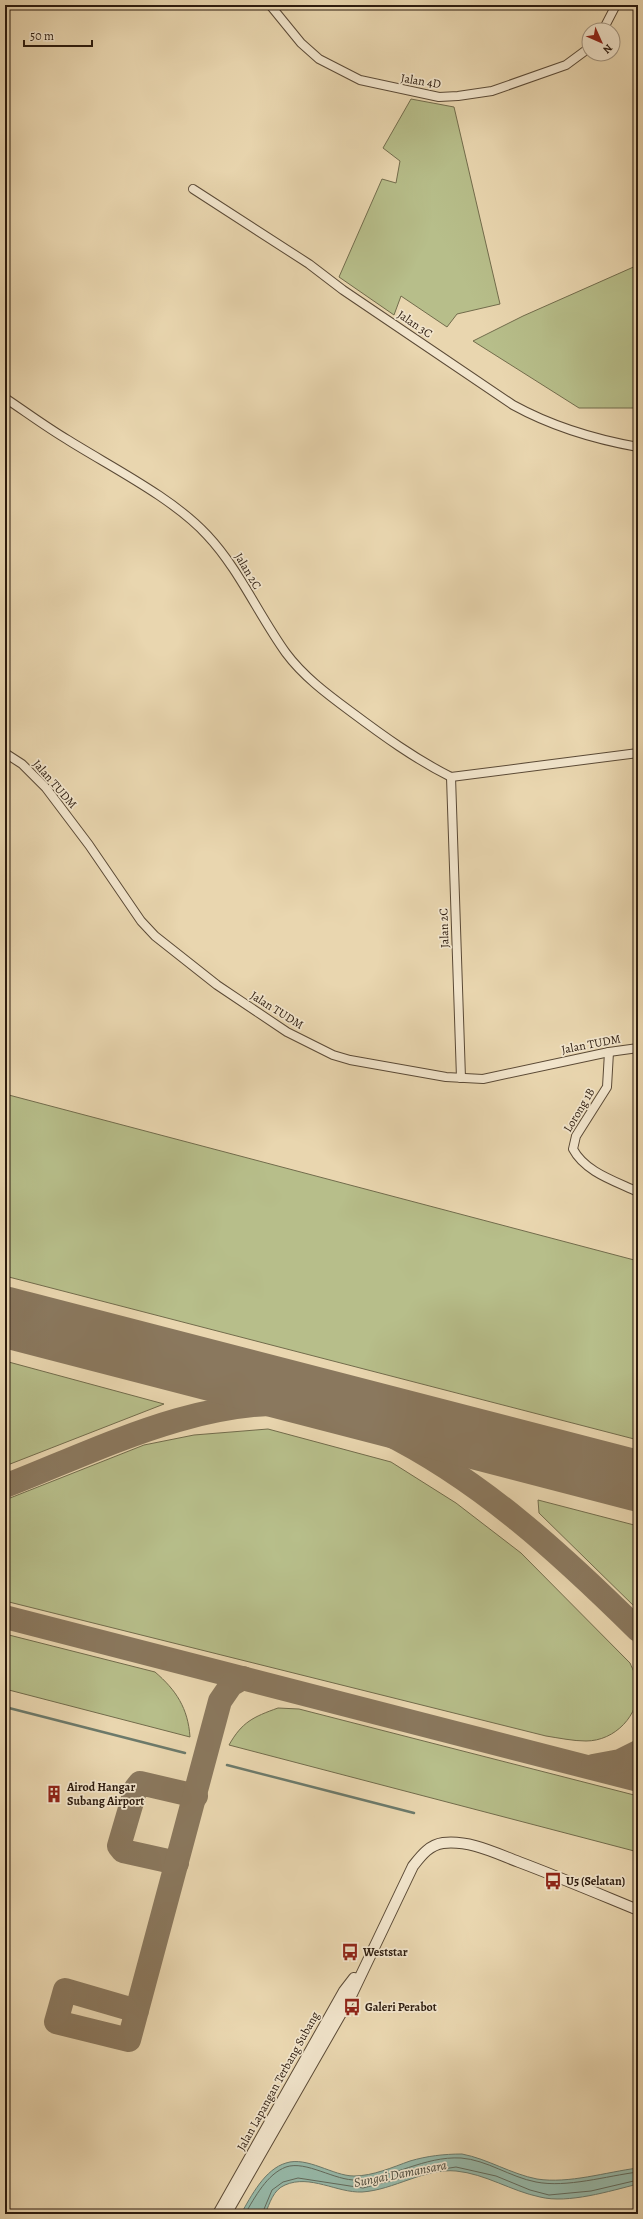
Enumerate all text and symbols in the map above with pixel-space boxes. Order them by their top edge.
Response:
scale bar [24,22,92,48]
north arrow [581,22,621,62]
text: 50 m [30,28,54,44]
text: N [600,41,616,57]
street label: Jalan 4D [400,70,442,92]
street label: Jalan 3C [394,306,436,342]
street label: Jalan 2C [231,550,265,592]
street label: Jalan TUDM [29,756,81,812]
street label: Jalan 2C [435,908,453,948]
street label: Jalan TUDM [247,987,307,1033]
street label: Jalan TUDM [560,1030,622,1058]
street label: Lorong 1B [560,1085,598,1135]
place label: Airod Hangar Subang Airport [66,1779,144,1809]
building icon: Airod Hangar Subang Airport [44,1784,64,1804]
bus stop icon: U5 (Selatan) [543,1871,563,1891]
place label: U5 (Selatan) [566,1873,625,1889]
bus stop icon: Weststar [340,1942,360,1962]
place label: Weststar [362,1944,408,1960]
bus stop icon: Galeri Perabot [342,1997,362,2017]
place label: Galeri Perabot [365,1999,437,2015]
street label: Jalan Lapangan Terbang Subang [233,2009,323,2153]
water label: Sungai Damansara [352,2156,448,2191]

